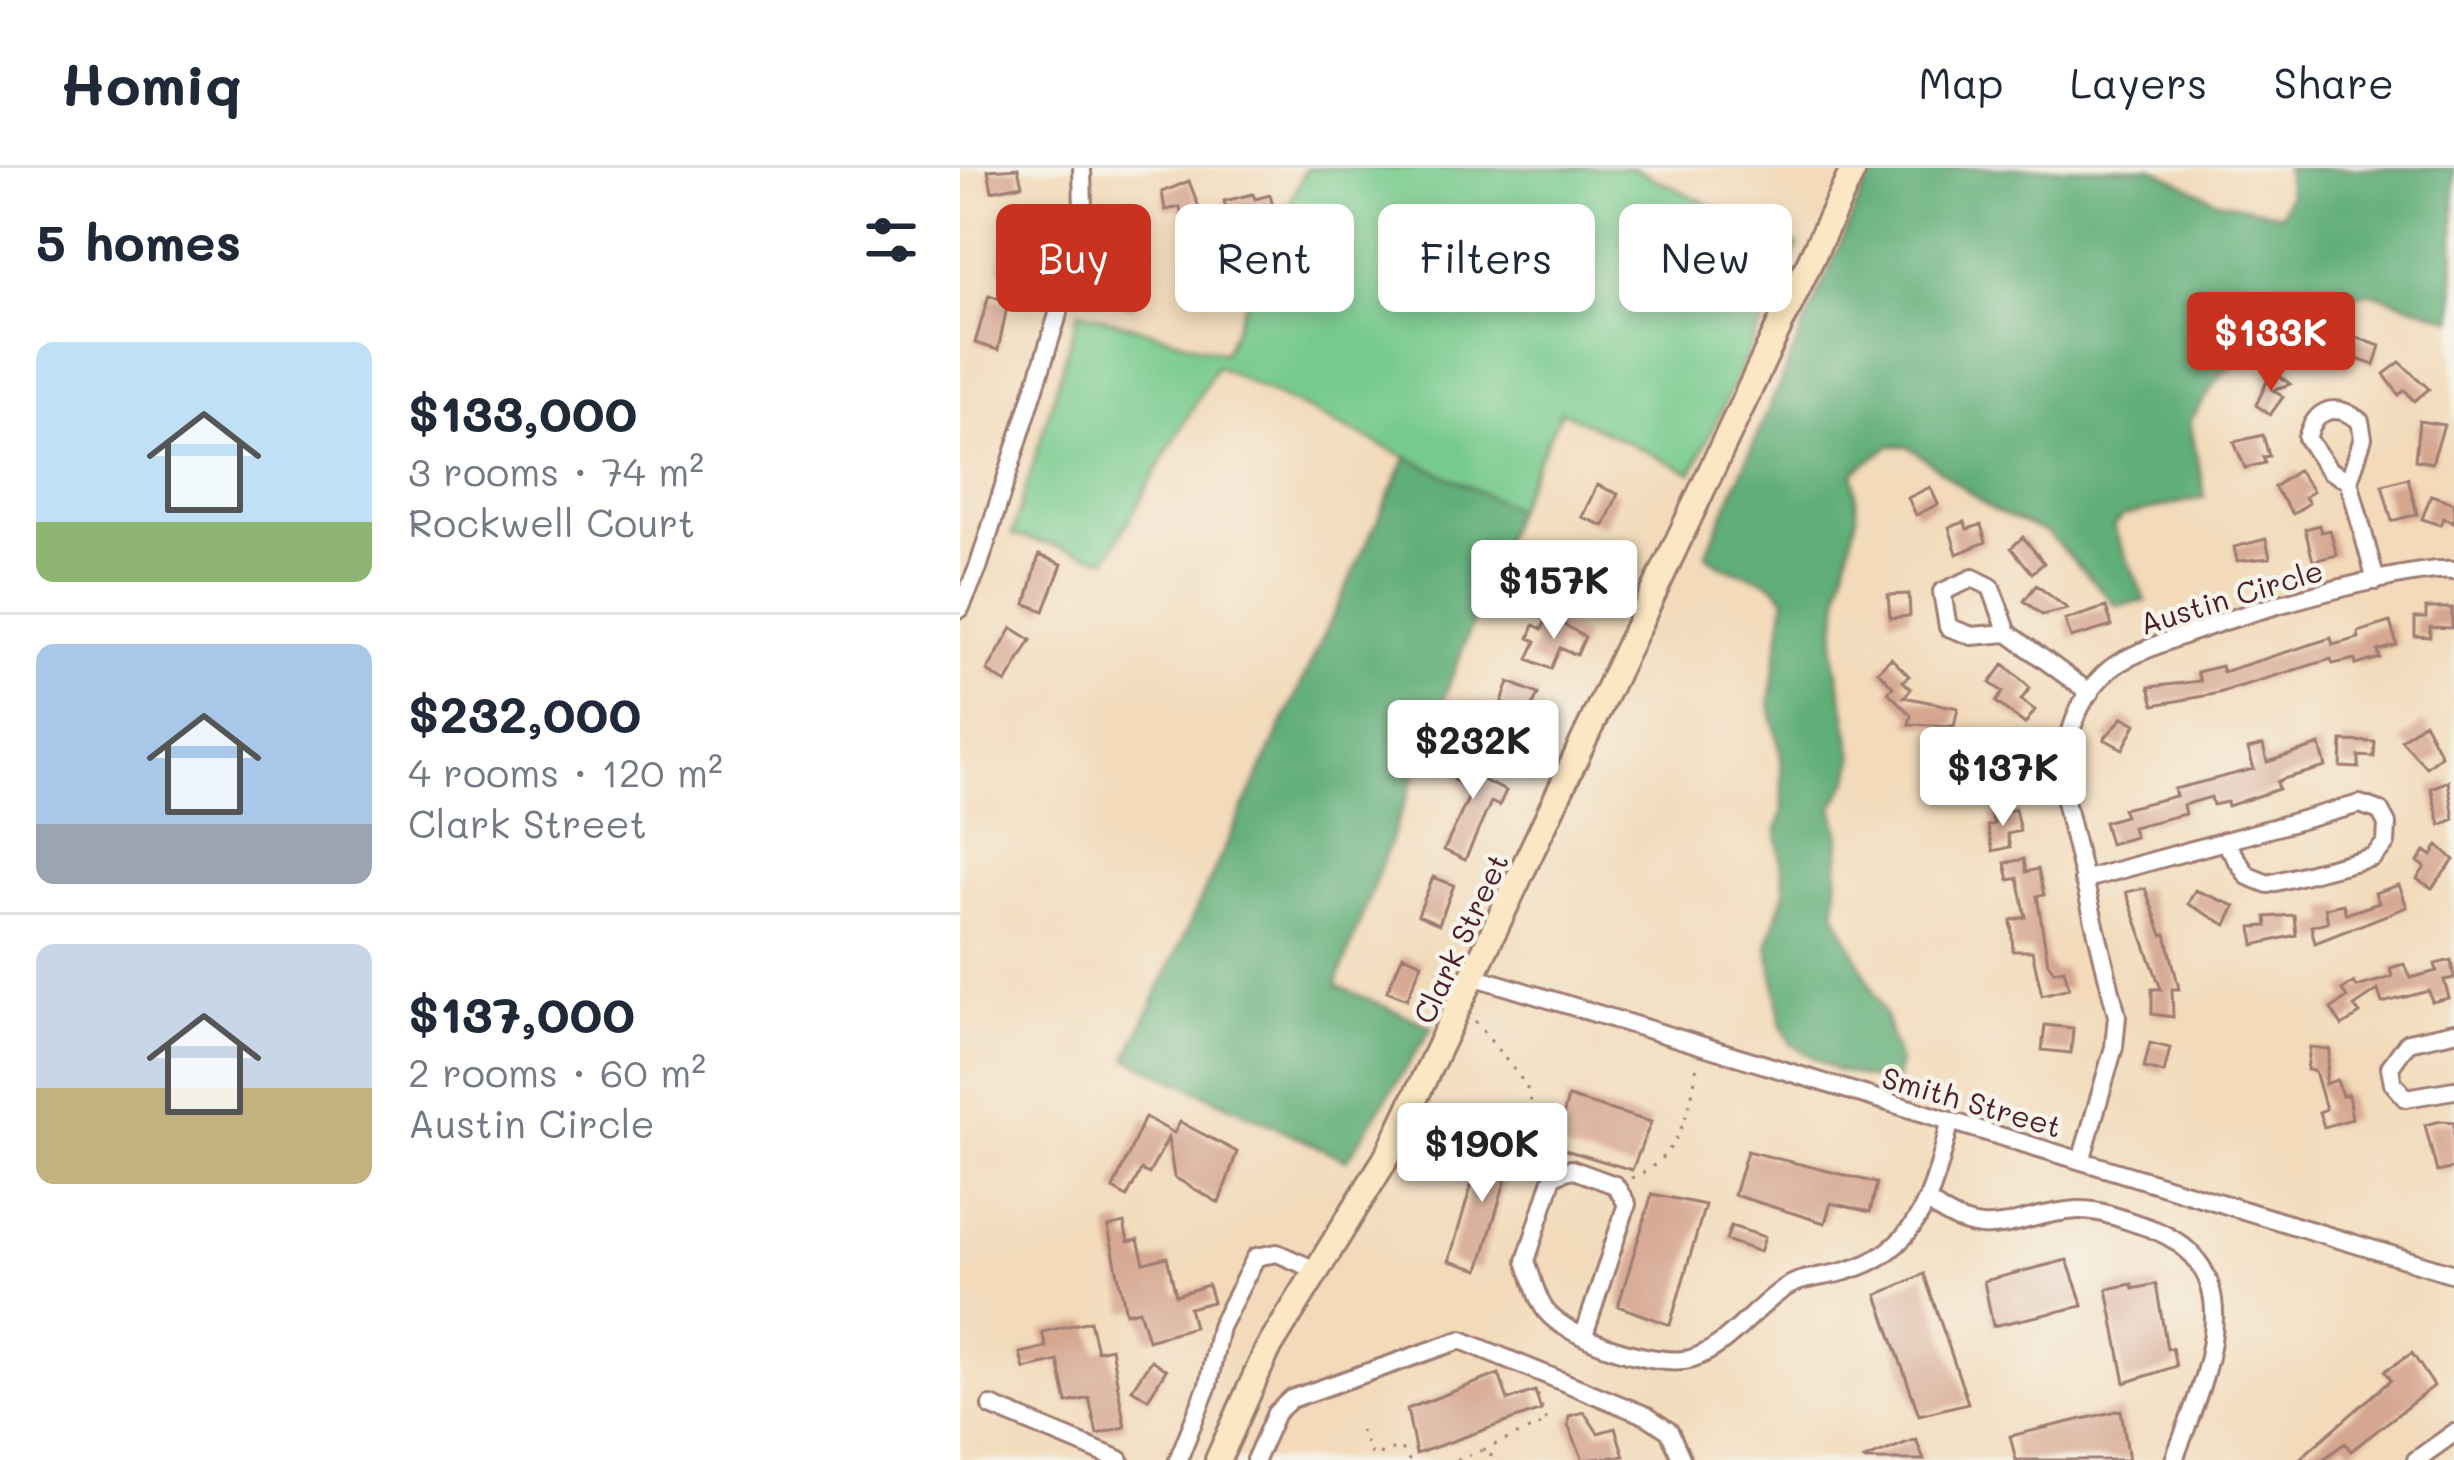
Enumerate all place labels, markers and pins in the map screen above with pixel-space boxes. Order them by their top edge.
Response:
pin: $133K [2187,292,2355,394]
pin: $157K [1470,540,1638,642]
pin: $232K [1389,700,1557,802]
pin: $137K [1919,727,2087,829]
pin: $190K [1398,1103,1566,1205]

